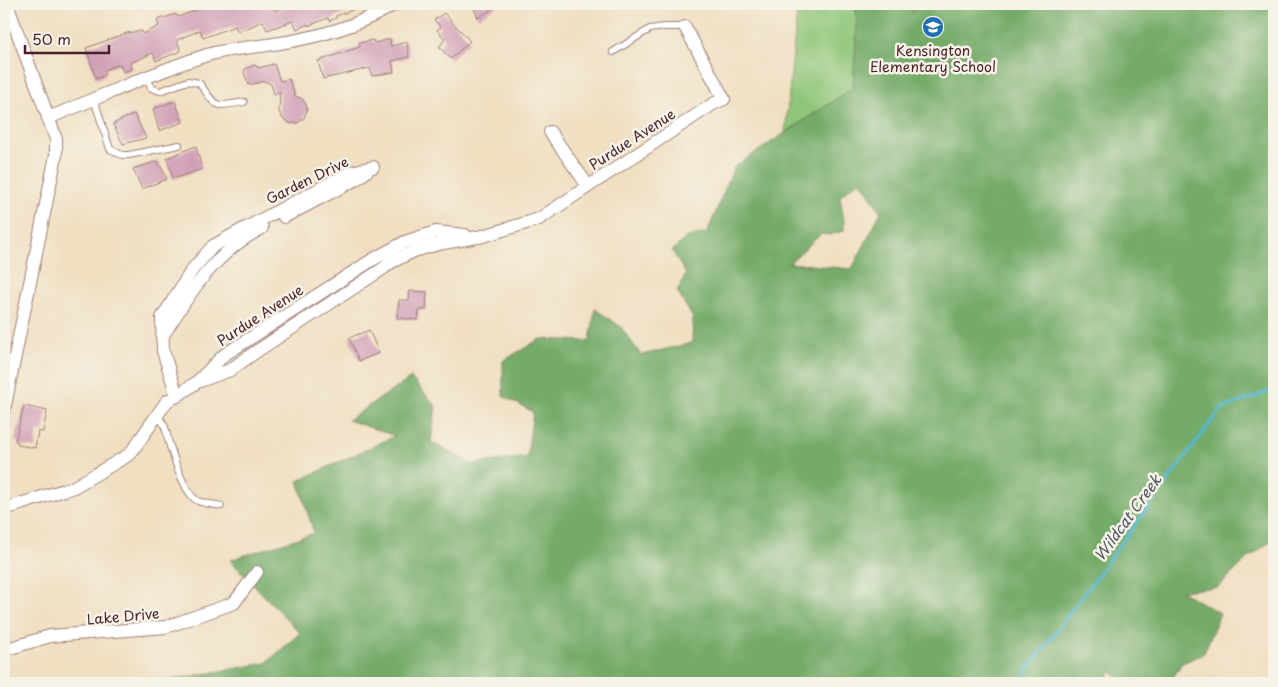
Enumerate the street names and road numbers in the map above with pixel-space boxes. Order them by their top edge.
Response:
street label: Purdue Avenue [585,103,679,175]
street label: Garden Drive [262,151,352,209]
street label: Purdue Avenue [213,279,307,351]
street label: Lake Drive [86,602,160,630]

